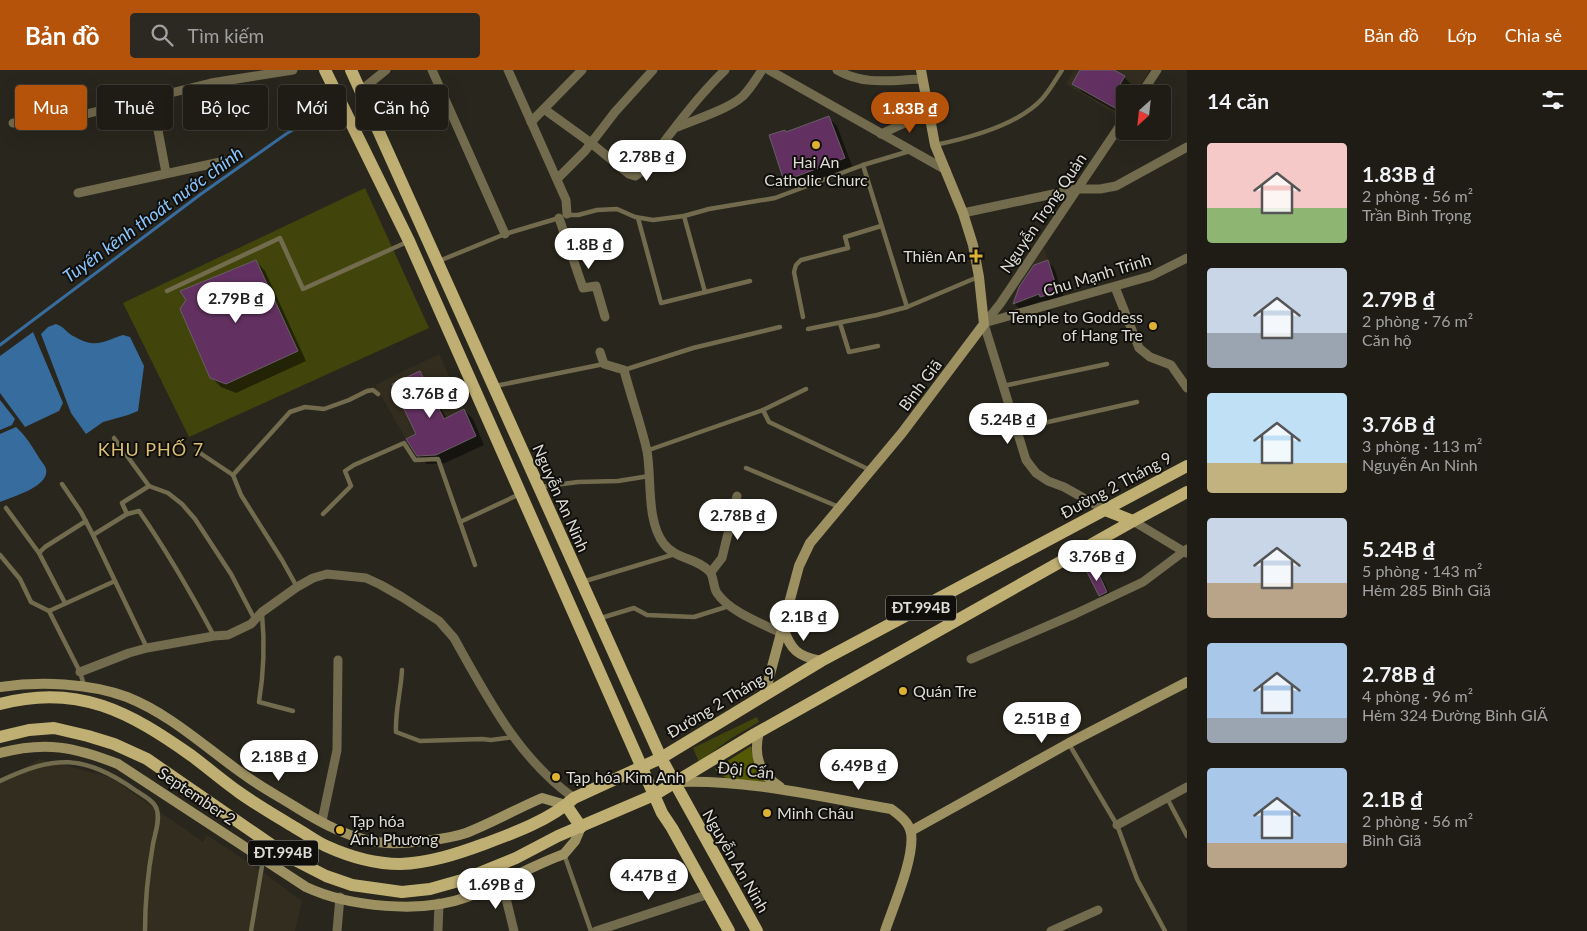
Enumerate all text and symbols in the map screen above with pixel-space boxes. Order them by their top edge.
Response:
search box [130,13,480,58]
text: Bản đồ [25,21,100,50]
icon: search [148,21,176,49]
text: Tìm kiếm [188,24,264,47]
text: Bản đồ [1364,24,1419,46]
text: Lớp [1447,24,1477,46]
text: Chia sẻ [1505,24,1562,46]
chip: Mua [15,85,87,130]
chip: Thuê [97,85,173,130]
chip: Bộ lọc [183,85,268,130]
chip: Mới [278,85,346,130]
chip: Căn hộ [356,85,448,130]
north arrow [1116,85,1171,140]
map controls [1116,85,1171,140]
icon: filters [1539,86,1567,114]
text: 14 căn [1207,88,1269,113]
pin: 1.83B ₫ [864,92,956,134]
text: 1.83B ₫ [882,98,938,117]
marker: Hai An Catholic Churc [810,139,822,151]
pin: 2.78B ₫ [601,140,693,182]
water label: Tuyến kênh thoát nước chính [58,141,247,287]
text: 2.78B ₫ [619,146,675,165]
street label: Nguyễn Trọng Quản [995,149,1090,276]
place label: Hai An Catholic Churc [764,152,868,189]
text: 1.83B ₫ [1362,161,1435,186]
icon: home [1247,163,1307,223]
text: 2 phòng · 56 m² [1362,186,1473,205]
text: Trần Bình Trọng [1362,205,1471,224]
pin: 1.8B ₫ [548,228,630,270]
text: 1.8B ₫ [566,234,612,253]
place label: Thiên An [903,246,966,265]
street label: Chu Mạnh Trinh [1041,249,1153,300]
marker: Thiên An [970,250,982,262]
pin: 2.79B ₫ [190,282,282,324]
text: 2.79B ₫ [1362,286,1435,311]
text: 2.79B ₫ [208,288,264,307]
icon: home [1247,288,1307,348]
place label: Temple to Goddess of Hang Tre [1009,307,1143,344]
text: 2 phòng · 76 m² [1362,311,1473,330]
marker: Temple to Goddess of Hang Tre [1147,320,1159,332]
text: Căn hộ [1362,330,1412,349]
street label: Bình Giã [894,355,945,414]
pin: 3.76B ₫ [384,376,476,419]
text: 3.76B ₫ [402,383,458,402]
pin: 5.24B ₫ [962,402,1054,445]
text: 5.24B ₫ [980,409,1036,428]
text: 3.76B ₫ [1362,411,1435,436]
icon: home [1247,413,1307,473]
text: 3 phòng · 113 m² [1362,436,1482,455]
district label: KHU PHỐ 7 [98,438,204,460]
street label: Nguyễn An Ninh [529,441,594,555]
street label: Đường 2 Tháng 9 [1057,447,1175,522]
text: Nguyễn An Ninh [1362,455,1478,474]
pin: 2.78B ₫ [692,498,784,541]
text: 2.78B ₫ [710,505,766,524]
text: 5.24B ₫ [1362,536,1435,561]
icon: home [1247,538,1307,598]
pin: 3.76B ₫ [1051,540,1143,582]
text: 3.76B ₫ [1069,546,1125,565]
text: 5 phòng · 143 m² [1362,561,1482,580]
text: Hẻm 285 Bình Giã [1362,580,1491,599]
road number: ĐT.994B [886,596,956,620]
pin: 2.1B ₫ [763,600,845,642]
text: 2.1B ₫ [781,606,827,625]
text: 2.78B ₫ [1362,661,1435,686]
street label: Đường 2 Tháng 9 [663,662,778,741]
icon: home [1247,663,1307,723]
place label: Quán Tre [913,681,977,700]
marker: Quán Tre [897,685,909,697]
text: 4 phòng · 96 m² [1362,686,1473,705]
pin: 2.51B ₫ [996,702,1088,744]
text: Hẻm 324 Đường Binh GIÃ [1362,705,1548,724]
text: 2.51B ₫ [1014,708,1070,727]
pin: 2.18B ₫ [233,740,325,782]
text: 2.18B ₫ [251,746,307,765]
pin: 6.49B ₫ [813,748,905,791]
text: 6.49B ₫ [831,755,887,774]
street label: Đội Cấn [717,757,775,782]
street label: September 2 [155,763,240,828]
place label: Tạp hóa Kim Anh [566,767,685,786]
marker: Tạp hóa Kim Anh [550,771,562,783]
text: 2.1B ₫ [1362,786,1423,811]
icon: home [1247,788,1307,848]
place label: Minh Châu [777,803,854,822]
street label: Nguyễn An Ninh [699,806,774,916]
marker: Minh Châu [761,807,773,819]
place label: Tạp hóa Ánh Phương [350,811,438,848]
text: 2 phòng · 56 m² [1362,811,1473,830]
marker: Tạp hóa Ánh Phương [334,824,346,836]
text: Bình Giã [1362,830,1421,849]
road number: ĐT.994B [248,840,318,866]
pin: 4.47B ₫ [603,858,695,901]
text: 4.47B ₫ [621,865,677,884]
pin: 1.69B ₫ [450,868,542,910]
text: 1.69B ₫ [468,874,524,893]

